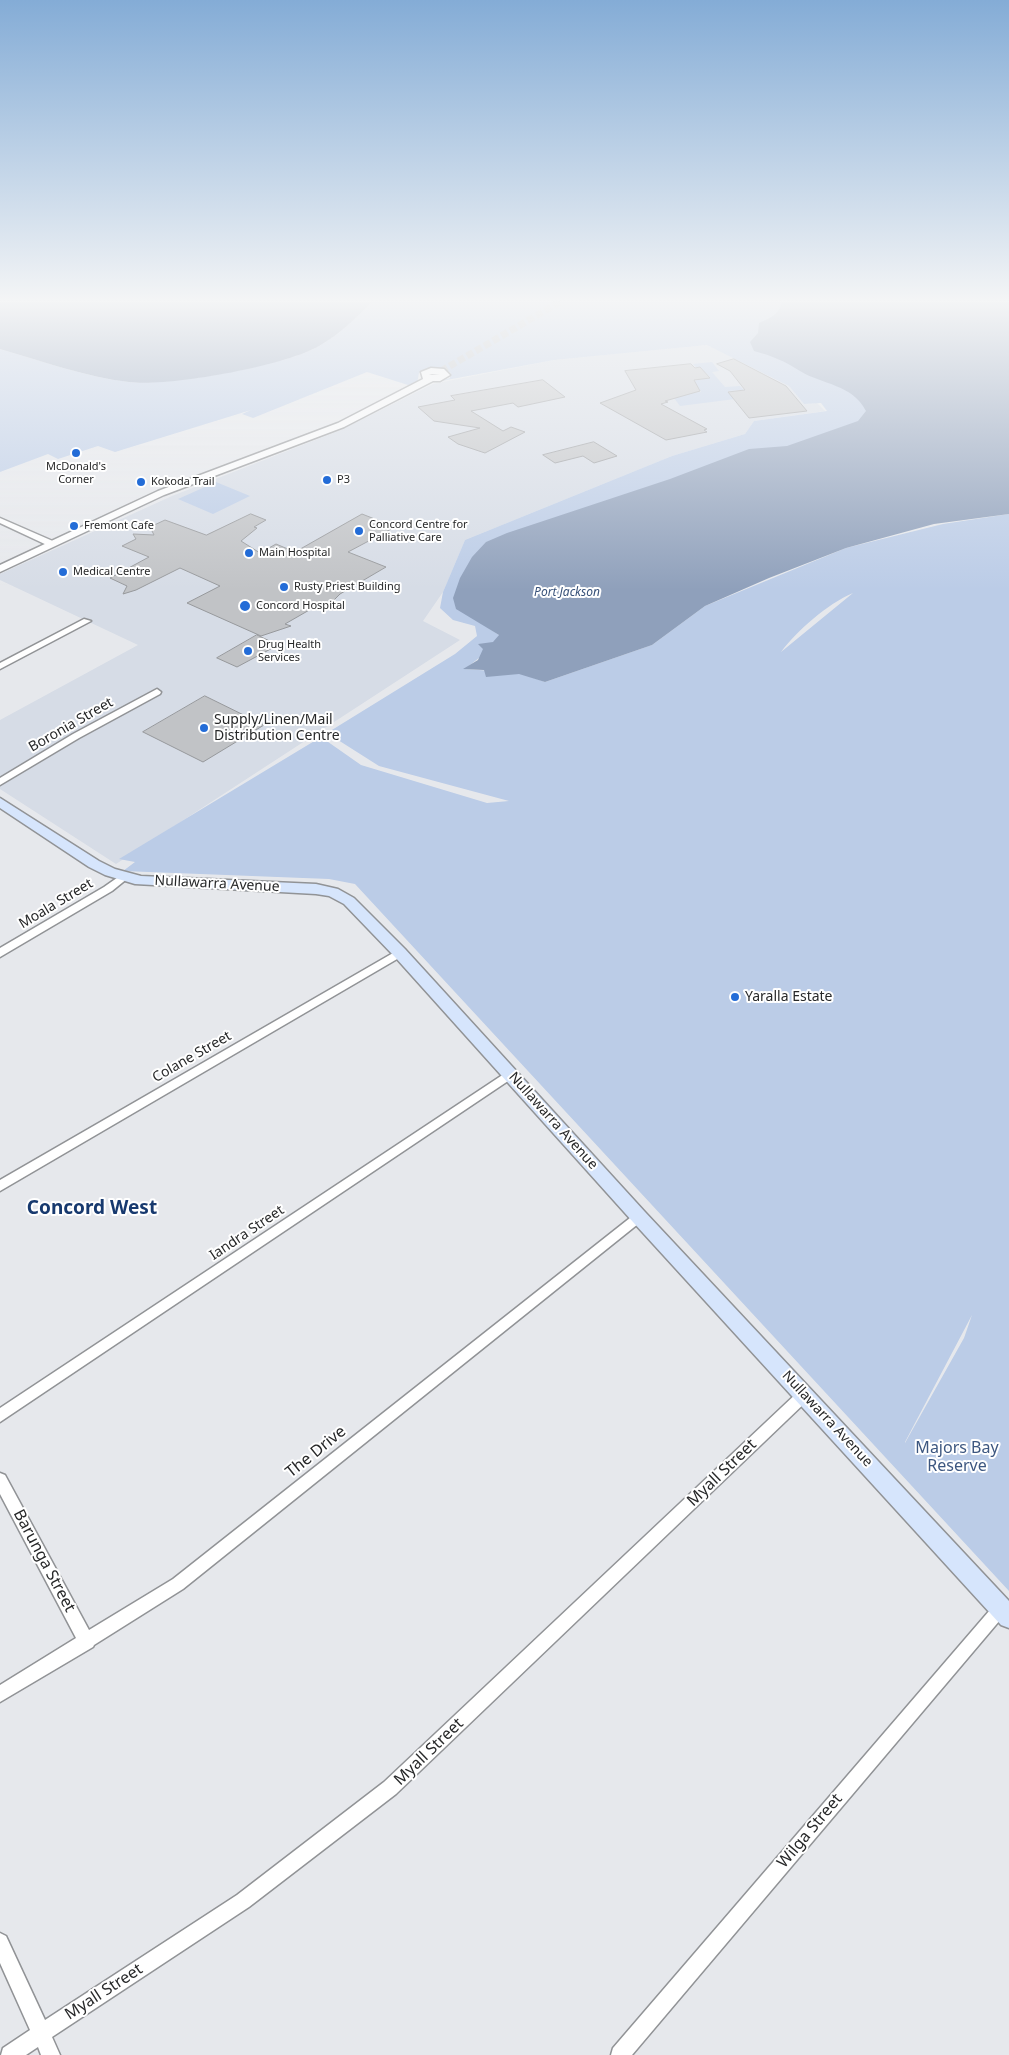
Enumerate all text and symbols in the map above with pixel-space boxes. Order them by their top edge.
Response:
marker: McDonald's Corner [70,447,82,459]
place label: McDonald's Corner [46,460,106,486]
place label: P3 [337,473,350,487]
marker: P3 [321,474,333,486]
place label: Kokoda Trail [151,475,215,489]
marker: Kokoda Trail [135,476,147,488]
place label: Concord Centre for Palliative Care [369,518,468,544]
place label: Fremont Cafe [84,519,154,533]
marker: Fremont Cafe [68,520,80,532]
marker: Concord Centre for Palliative Care [353,525,365,537]
place label: Main Hospital [259,546,330,560]
marker: Main Hospital [243,547,255,559]
place label: Medical Centre [73,565,150,579]
marker: Medical Centre [57,566,69,578]
place label: Rusty Priest Building [294,580,400,594]
marker: Rusty Priest Building [278,581,290,593]
water label: Port Jackson [534,586,600,600]
marker: Concord Hospital [238,599,252,613]
place label: Concord Hospital [256,599,345,613]
place label: Drug Health Services [258,638,321,664]
marker: Drug Health Services [242,645,254,657]
street label: Boronia Street [26,694,116,756]
place label: Supply/Linen/Mail Distribution Centre [214,712,340,744]
marker: Supply/Linen/Mail Distribution Centre [198,722,210,734]
street label: Nullawarra Avenue [154,872,280,896]
street label: Moala Street [16,875,96,933]
place label: Yaralla Estate [745,989,832,1005]
marker: Yaralla Estate [729,991,741,1003]
street label: Colane Street [150,1028,234,1086]
street label: Nullawarra Avenue [505,1069,601,1173]
district label: Concord West [27,1198,157,1220]
street label: Iandra Street [207,1202,287,1264]
street label: Nullawarra Avenue [778,1368,876,1470]
street label: The Drive [282,1422,350,1482]
street label: Myall Street [683,1435,761,1511]
park label: Majors Bay Reserve [915,1438,999,1476]
street label: Barunga Street [9,1506,79,1616]
street label: Myall Street [390,1714,468,1790]
street label: Wilga Street [773,1790,847,1872]
street label: Myall Street [62,1960,146,2024]

